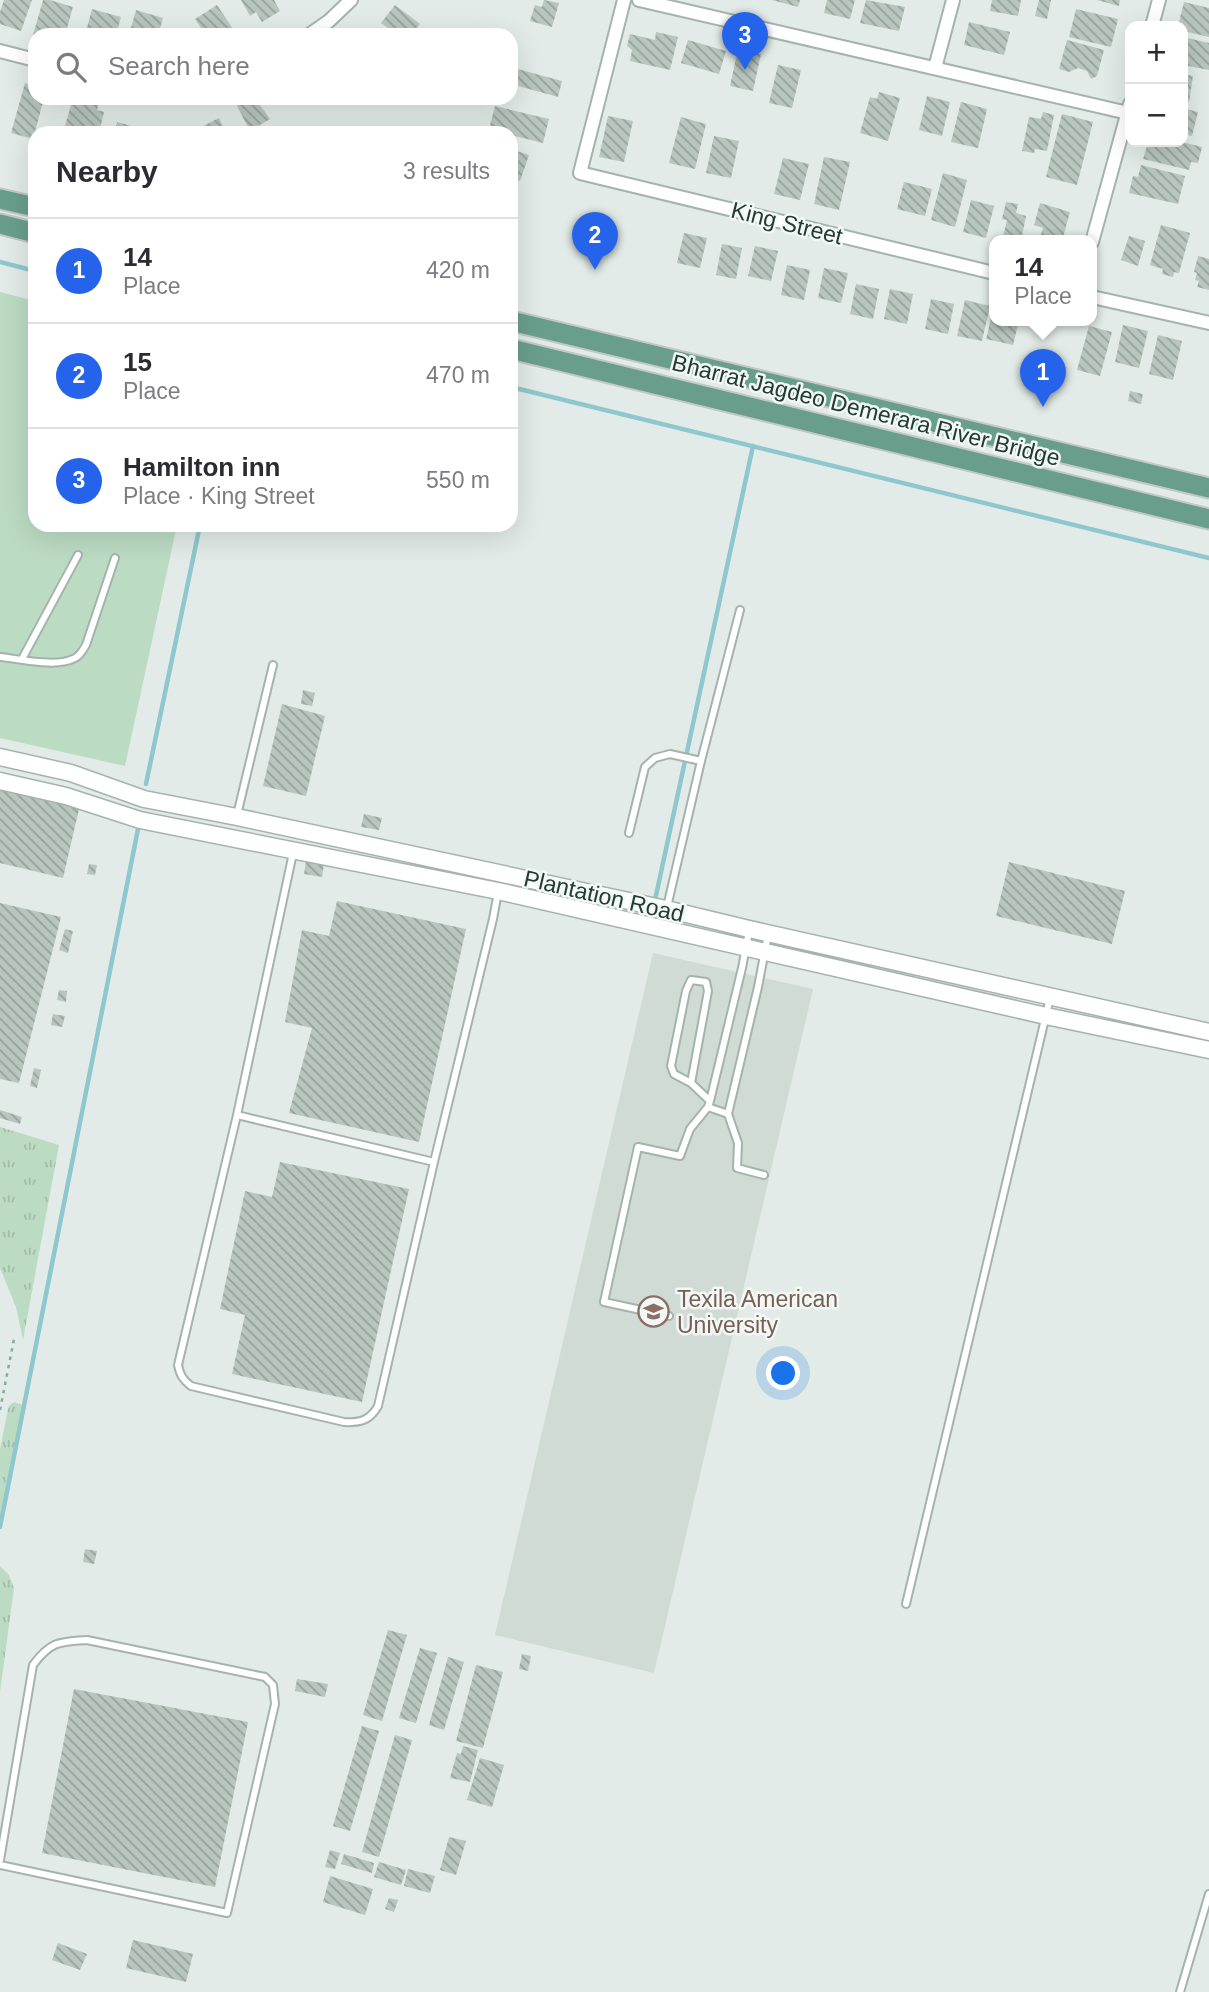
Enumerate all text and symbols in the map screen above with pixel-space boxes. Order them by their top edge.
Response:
pin: 3 [722,12,768,70]
map controls [1125,21,1188,147]
button: + [1125,21,1188,84]
search box [28,28,518,105]
icon: search [52,48,90,86]
text: Search here [108,51,250,81]
button: − [1125,84,1188,147]
text: Nearby [56,155,158,188]
text: 3 results [403,158,490,184]
street label: King Street [729,197,846,250]
pin: 2 [572,212,618,270]
popup [989,235,1097,326]
text: 14 [123,242,152,272]
text: 14 [1014,252,1043,282]
text: 1 [73,257,85,283]
text: 420 m [426,257,490,283]
text: Place [123,273,181,299]
text: Place [1014,283,1072,309]
text: 15 [123,347,152,377]
street label: Bharrat Jagdeo Demerara River Bridge [669,349,1063,471]
pin: 1 [1020,349,1066,407]
text: 2 [73,362,85,388]
text: 470 m [426,362,490,388]
text: Place [123,378,181,404]
text: Hamilton inn [123,452,280,482]
text: 3 [73,467,85,493]
text: 550 m [426,467,490,493]
text: Place · King Street [123,483,315,509]
street label: Plantation Road [521,865,687,927]
place label: Texila American University [677,1286,838,1338]
school or university icon: Texila American University [637,1295,671,1329]
your location [766,1356,800,1390]

